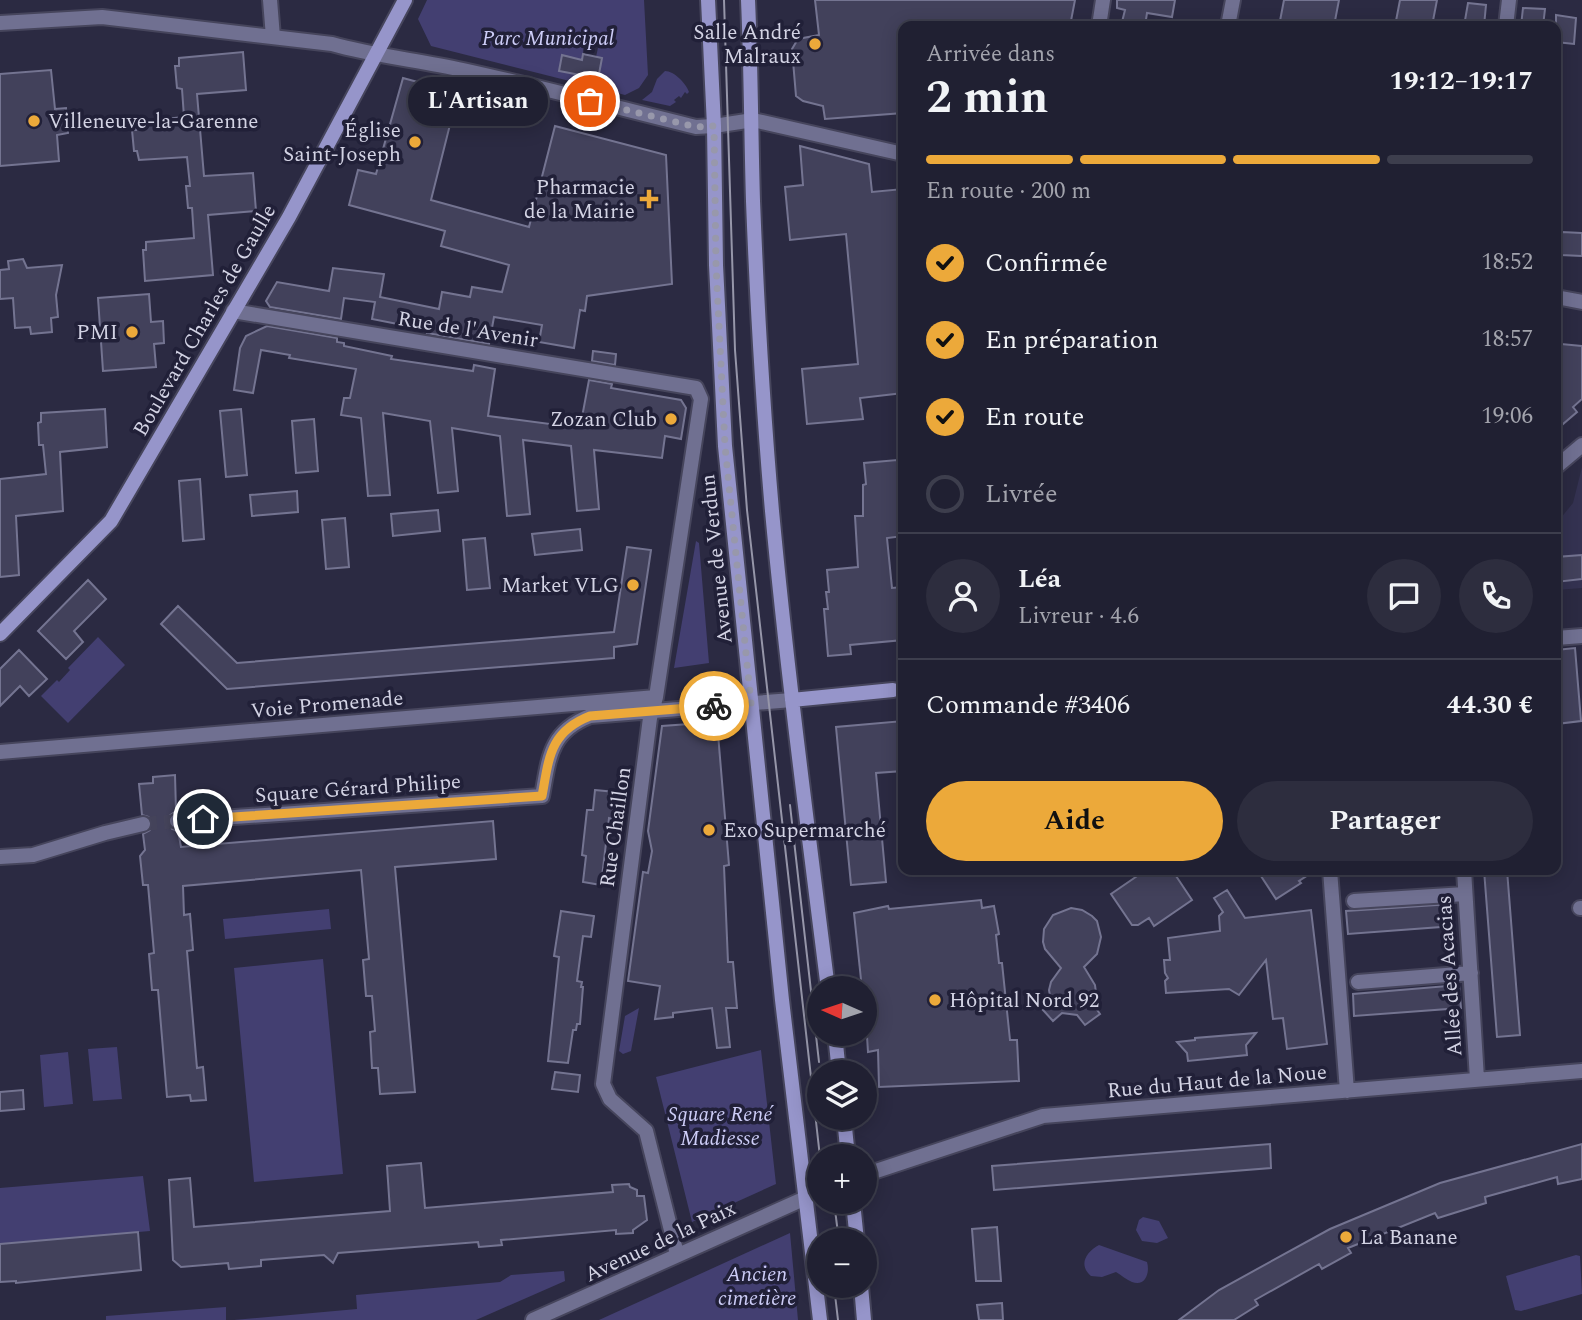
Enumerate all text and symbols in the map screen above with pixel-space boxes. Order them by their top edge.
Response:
place label: Salle André Malraux [693,17,801,73]
park label: Parc Municipal [482,23,615,55]
marker: Salle André Malraux [807,36,823,52]
text: Arrivée dans [926,37,1055,72]
text: 19:12–19:17 [1389,61,1533,101]
text: 2 min [926,63,1048,133]
pin [560,71,620,131]
callout: L'Artisan [408,76,548,126]
icon: bag [571,82,609,120]
text: L'Artisan [428,84,528,119]
place label: Villeneuve-la-Garenne [48,106,259,138]
marker: Villeneuve-la-Garenne [26,113,42,129]
place label: Église Saint-Joseph [283,115,401,171]
marker: Église Saint-Joseph [407,134,423,150]
place label: Pharmacie de la Mairie [524,172,635,228]
text: En route · 200 m [926,174,1091,209]
marker: Pharmacie de la Mairie [641,191,657,207]
street label: Boulevard Charles de Gaulle [125,198,285,443]
text: Confirmée [985,243,1108,283]
icon: check [926,244,964,282]
text: 18:52 [1481,245,1533,280]
street label: Rue de l'Avenir [395,303,540,357]
place label: PMI [76,317,118,349]
text: En préparation [985,320,1159,360]
icon: check [926,321,964,359]
text: 18:57 [1481,322,1533,357]
marker: PMI [124,324,140,340]
text: En route [985,397,1084,437]
icon: check [926,398,964,436]
text: 19:06 [1481,399,1533,434]
place label: Zozan Club [550,404,657,436]
marker: Zozan Club [663,411,679,427]
street label: Avenue de Verdun [692,472,742,645]
text: Livrée [985,474,1058,514]
button: person [926,559,1000,633]
text: Léa [1018,559,1061,599]
button: chat [1367,559,1441,633]
button: phone [1459,559,1533,633]
place label: Market VLG [501,570,619,602]
marker: Market VLG [625,577,641,593]
text: Livreur · 4.6 [1018,599,1139,634]
courier [679,671,749,741]
street label: Voie Promenade [249,682,405,728]
text: Commande #3406 [926,685,1130,725]
text: 44.30 € [1447,685,1533,725]
icon: bike [695,687,733,725]
street label: Rue Chaillon [592,765,640,889]
street label: Square Gérard Philipe [254,766,462,812]
button: Aide [926,781,1223,861]
button: Partager [1237,781,1533,861]
pin [173,789,233,849]
icon: home [184,800,222,838]
place label: Exo Supermarché [723,815,886,847]
marker: Exo Supermarché [701,822,717,838]
street label: Allée des Acacias [1428,894,1472,1058]
north arrow [807,976,877,1046]
map controls [807,976,877,1298]
place label: Hôpital Nord 92 [949,985,1099,1017]
marker: Hôpital Nord 92 [927,992,943,1008]
street label: Rue du Haut de la Noue [1106,1056,1328,1108]
button: layers [807,1060,877,1130]
park label: Square René Madiesse [668,1099,774,1155]
button: + [807,1144,877,1214]
street label: Avenue de la Paix [579,1193,741,1291]
place label: La Banane [1360,1222,1458,1254]
button: − [807,1228,877,1298]
marker: La Banane [1338,1229,1354,1245]
park label: Ancien cimetière [718,1259,796,1315]

